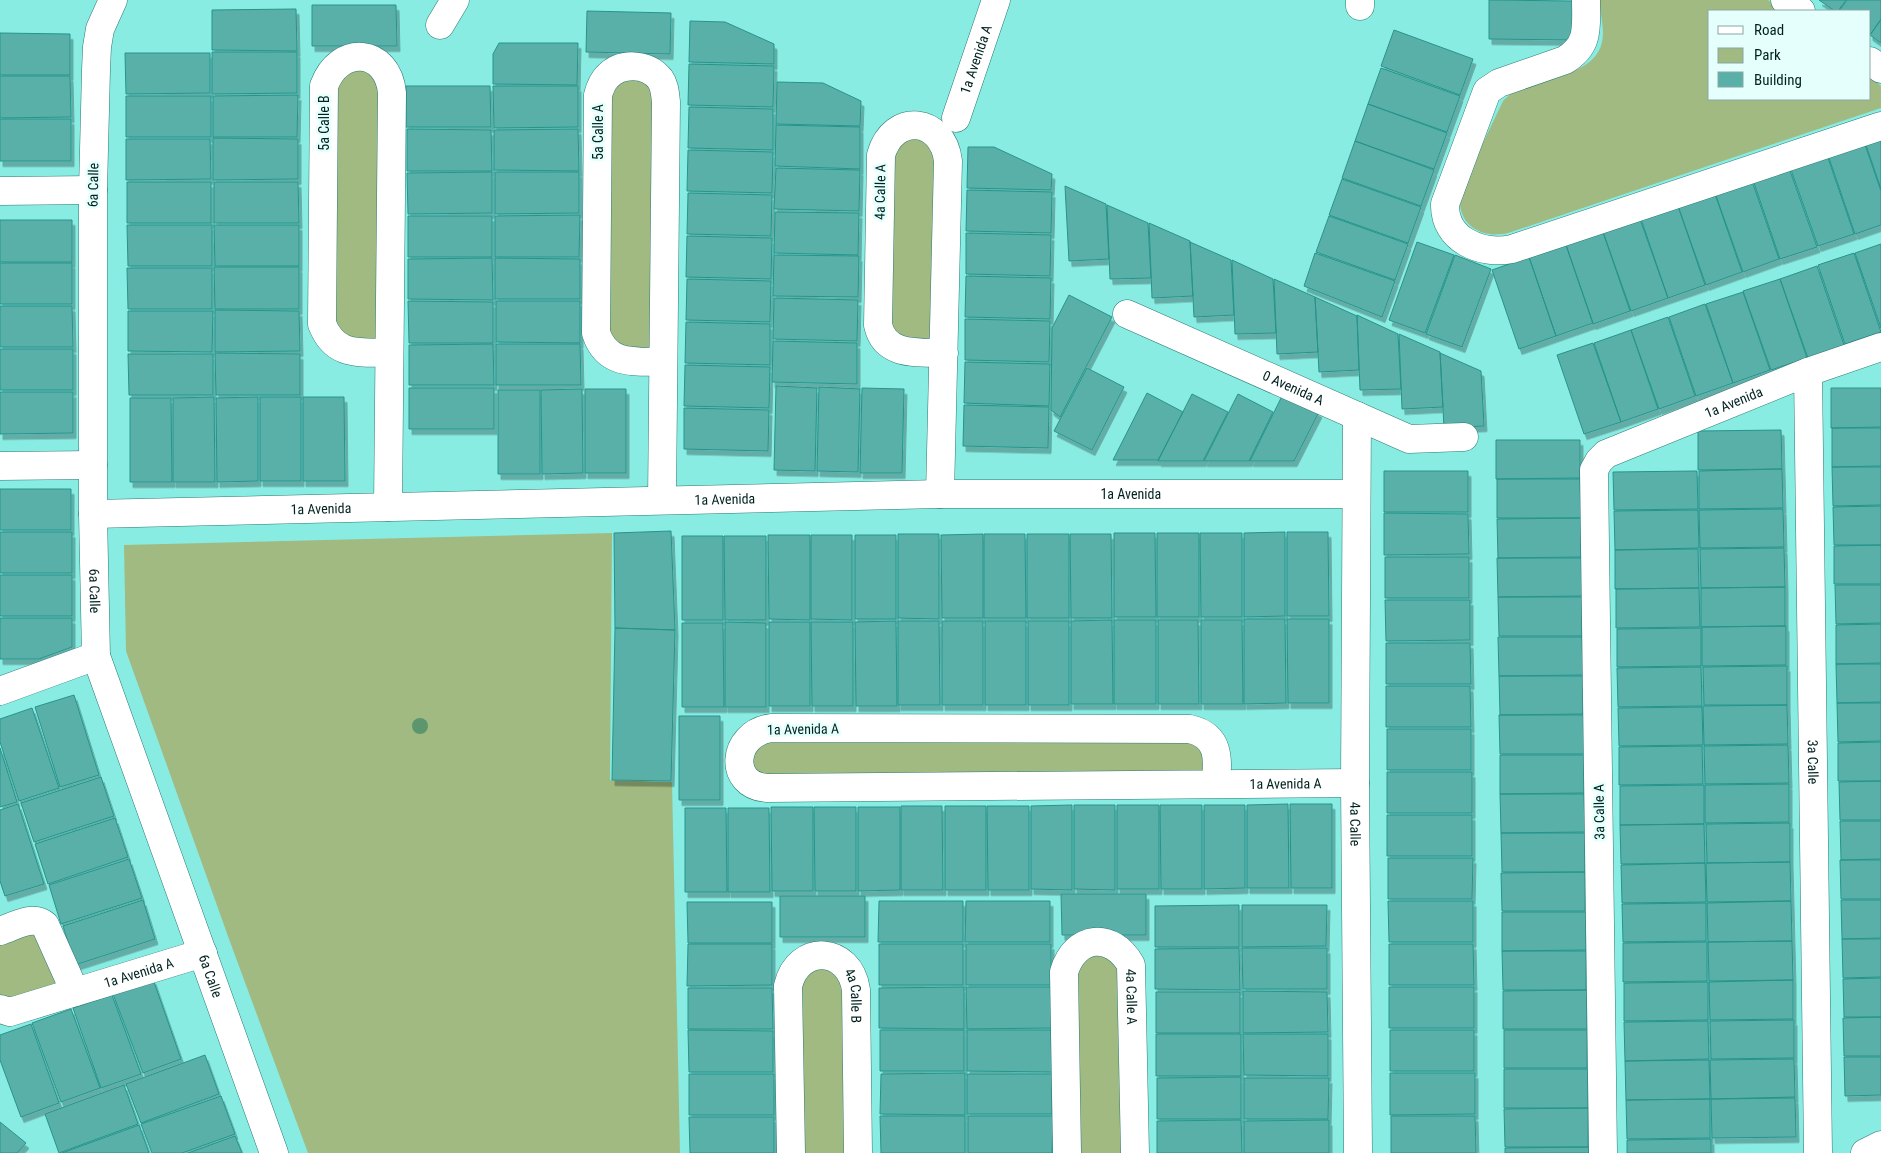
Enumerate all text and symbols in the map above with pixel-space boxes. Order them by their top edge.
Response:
legend [1708,10,1871,100]
text: Road [1754,21,1784,39]
street label: 1a Avenida A [957,23,995,96]
text: Park [1754,46,1781,64]
text: Building [1754,71,1802,89]
street label: 5a Calle B [316,95,332,151]
street label: 5a Calle A [590,104,606,160]
street label: 6a Calle [85,162,101,207]
street label: 4a Calle A [872,164,888,220]
street label: 0 Avenida A [1260,367,1326,408]
street label: 1a Avenida [1702,383,1765,421]
street label: 1a Avenida [1100,486,1161,502]
street label: 1a Avenida [694,490,755,508]
street label: 1a Avenida [290,500,351,517]
street label: 6a Calle [86,568,103,614]
street label: 1a Avenida A [767,720,839,738]
street label: 3a Calle [1805,740,1821,785]
street label: 1a Avenida A [1249,775,1322,792]
street label: 3a Calle A [1591,784,1607,840]
street label: 4a Calle [1347,802,1364,847]
street label: 6a Calle [196,952,226,1000]
street label: 1a Avenida A [102,954,175,991]
street label: 4a Calle B [841,965,864,1023]
street label: 4a Calle A [1123,969,1140,1025]

